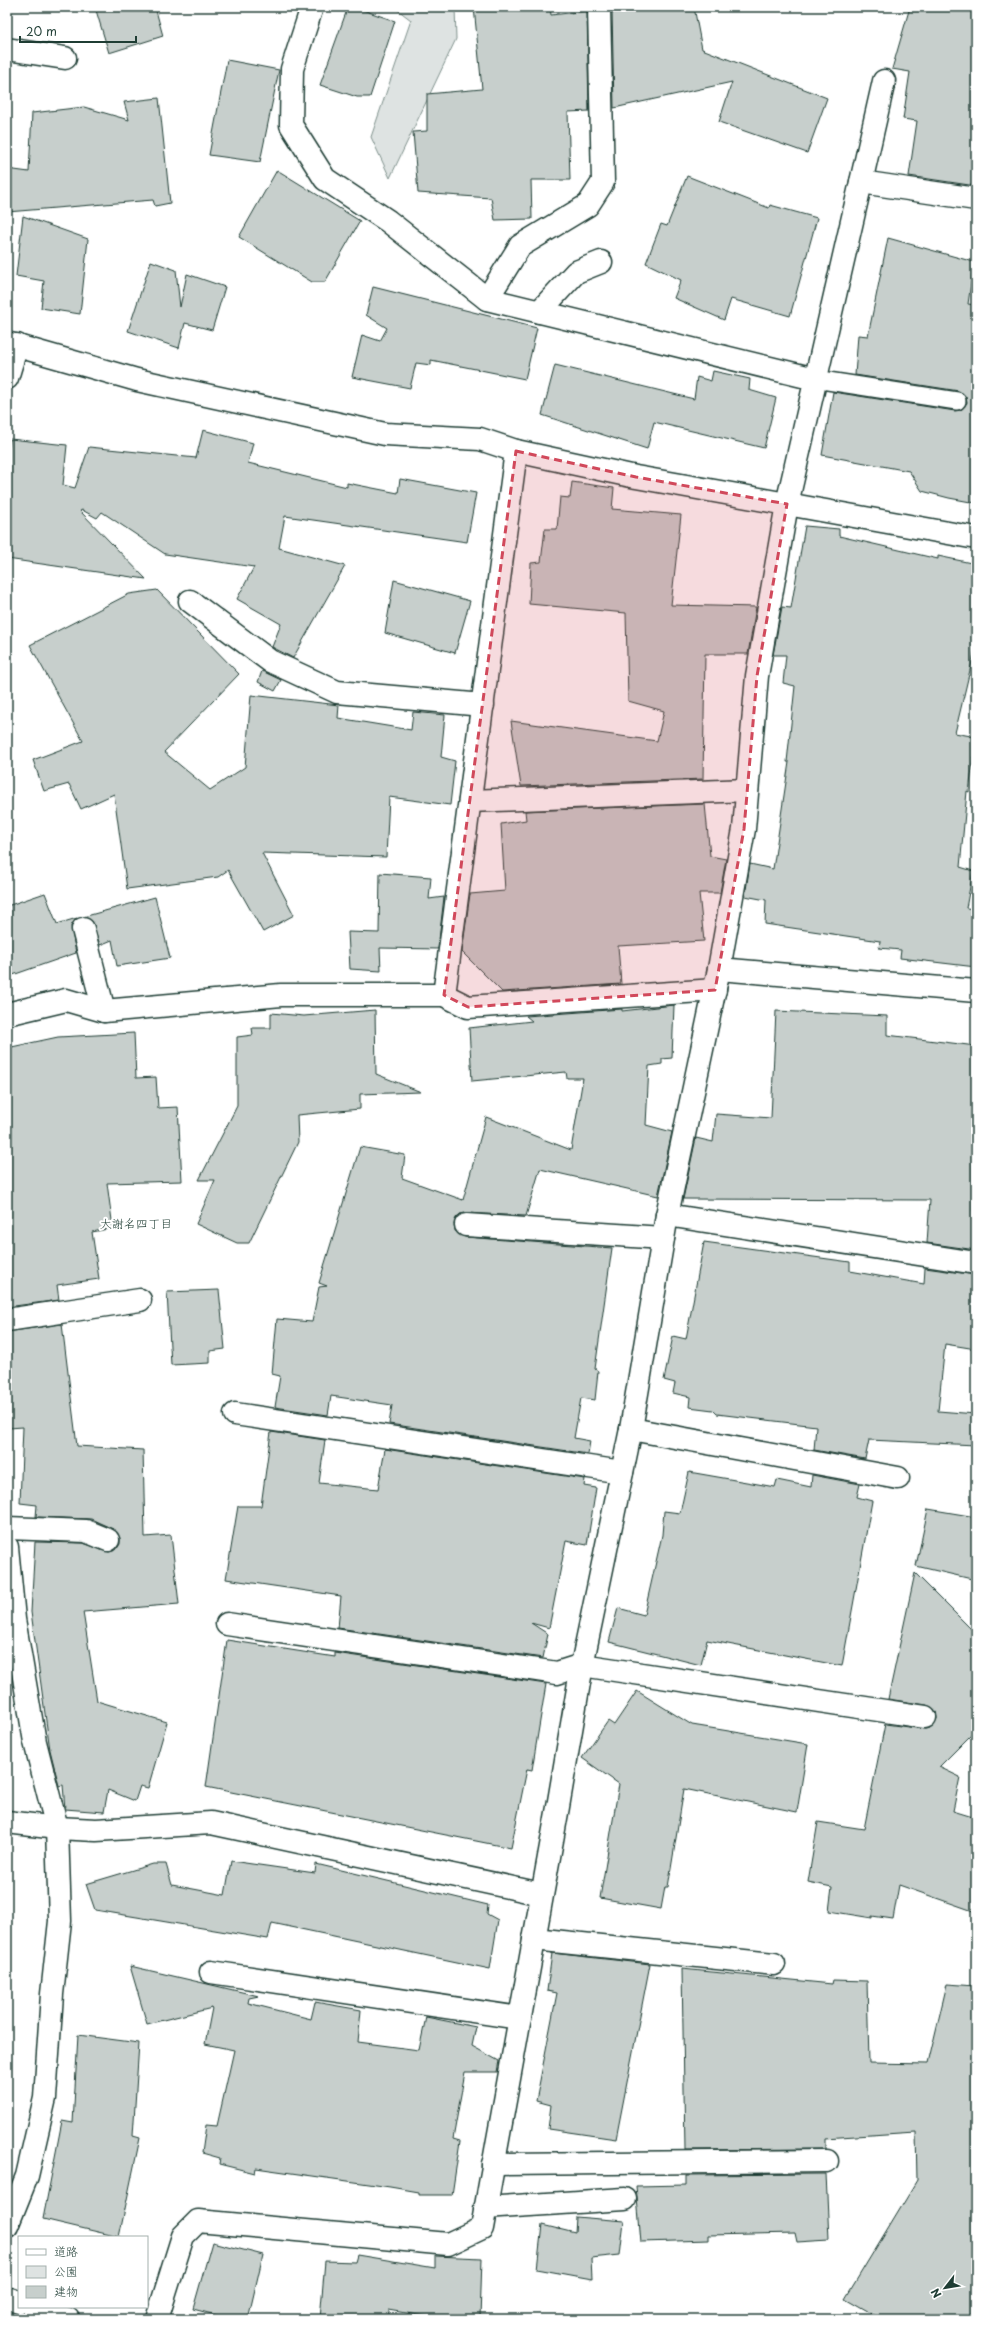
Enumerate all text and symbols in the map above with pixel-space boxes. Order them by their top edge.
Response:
scale bar [20,18,136,44]
text: 20 m [26,22,57,40]
district label: 大謝名四丁目 [100,1214,172,1232]
legend [18,2236,148,2308]
text: 道路 [54,2242,78,2260]
text: 公園 [54,2262,78,2280]
north arrow [925,2268,965,2308]
text: 建物 [54,2282,78,2300]
text: N [926,2285,946,2302]

